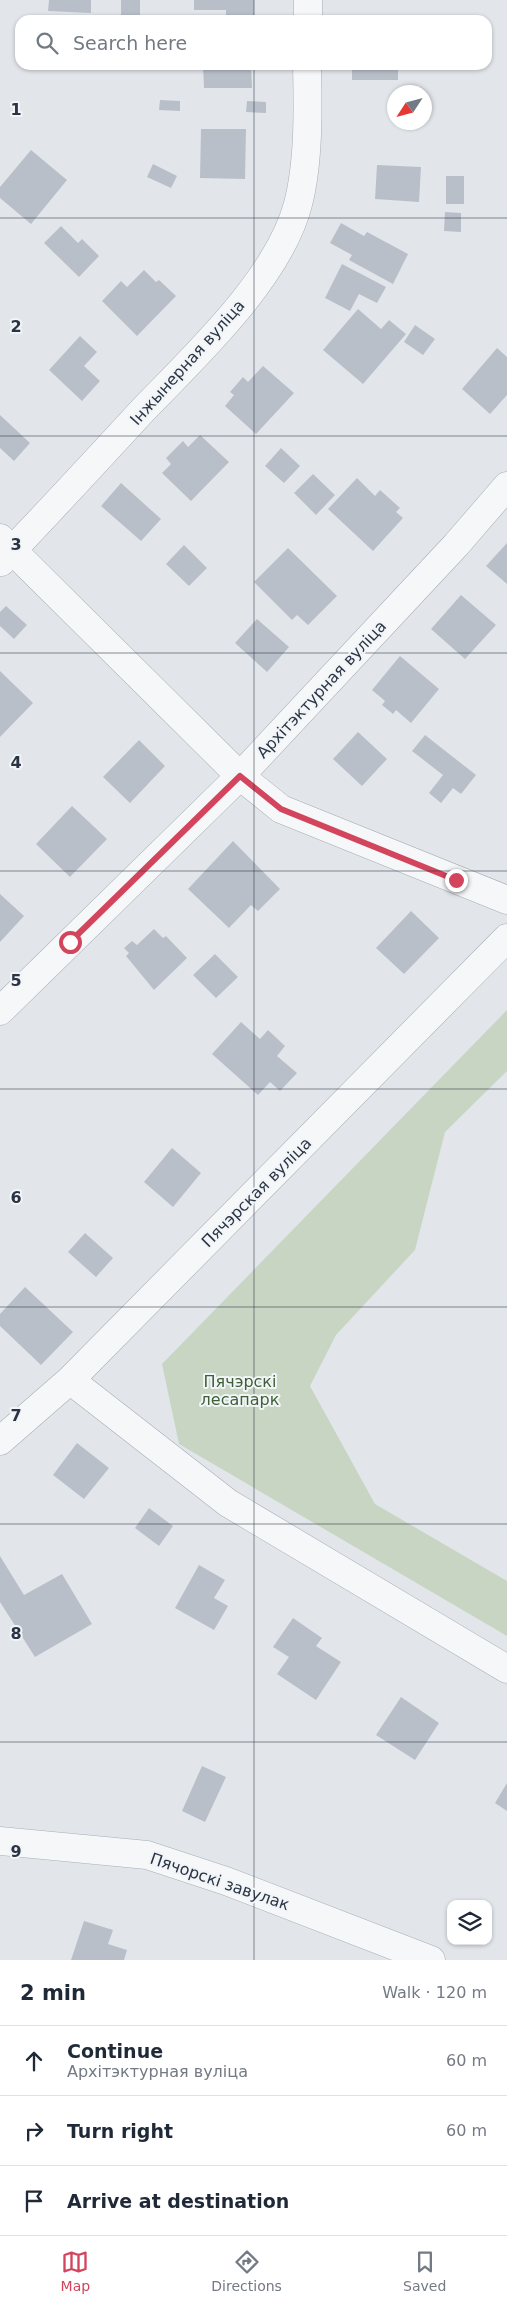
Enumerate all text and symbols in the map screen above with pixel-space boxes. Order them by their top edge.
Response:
search box [15,15,492,70]
icon: search [33,29,61,57]
text: Search here [73,32,187,54]
north arrow [387,85,432,130]
text: 1 [10,100,22,119]
street label: Інжынерная вуліца [126,296,249,429]
text: 2 [10,317,22,336]
text: 3 [10,535,22,554]
street label: Архітэктурная вуліца [253,617,390,762]
text: 4 [10,753,22,772]
route end [445,869,468,892]
route start [59,931,82,954]
text: 5 [10,971,22,990]
street label: Пячэрская вуліца [198,1134,315,1251]
text: 6 [10,1188,22,1207]
park label: Пячэрскі лесапарк [201,1372,280,1409]
text: 7 [10,1406,22,1425]
text: 8 [10,1624,22,1643]
text: 9 [10,1842,22,1861]
street label: Пячорскі завулак [148,1849,292,1914]
map controls [447,1900,492,1945]
button: layers [447,1900,492,1945]
text: 2 min [20,1981,86,2005]
text: Walk · 120 m [382,1983,487,2002]
text: Continue [67,2040,163,2062]
icon: ahead [20,2047,48,2075]
text: 60 m [446,2051,487,2070]
text: Архітэктурная вуліца [67,2062,248,2081]
icon: right [20,2117,48,2145]
text: Turn right [67,2120,173,2142]
text: 60 m [446,2121,487,2140]
icon: arrive [20,2187,48,2215]
text: Arrive at destination [67,2190,289,2212]
tab: Map [61,2248,90,2294]
tab: Directions [211,2248,282,2294]
tab: Saved [403,2248,446,2294]

